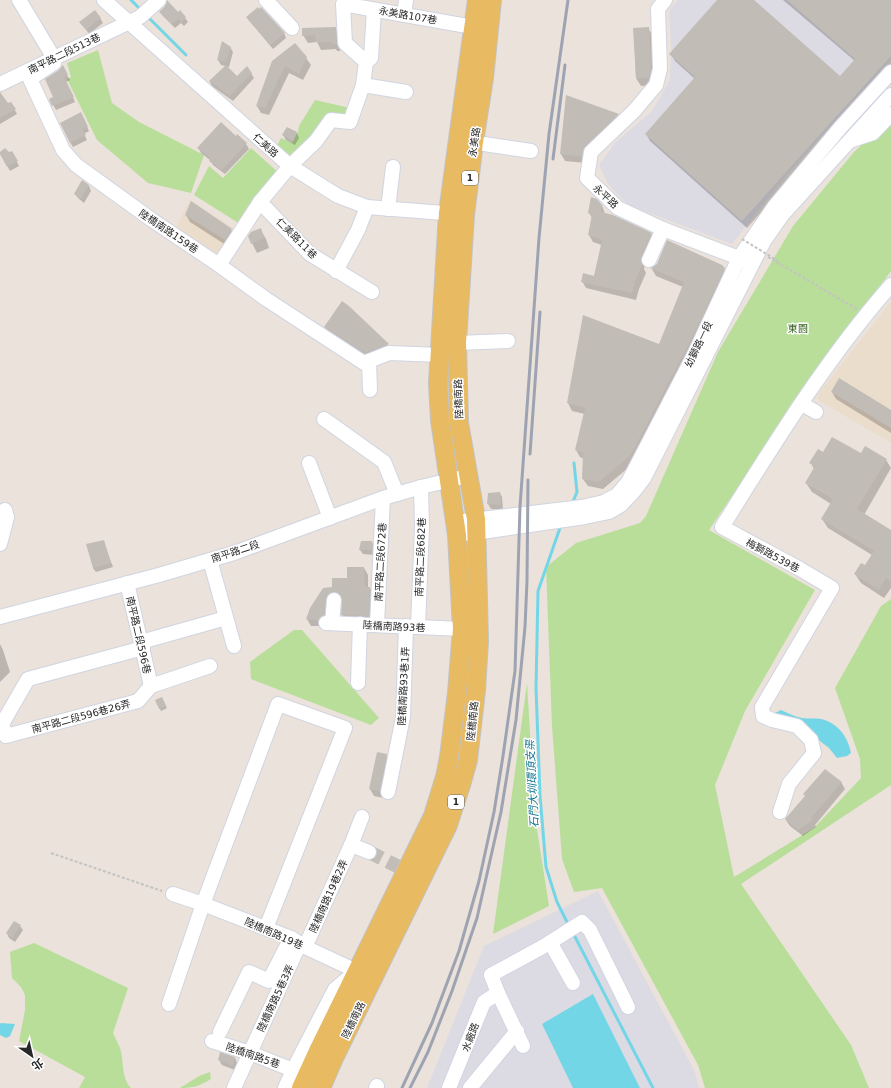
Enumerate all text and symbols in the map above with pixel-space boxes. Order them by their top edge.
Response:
street label: 永美路107巷 [378,5,438,26]
street label: 南平路二段513巷 [26,31,102,76]
street label: 永美路 [467,126,482,158]
street label: 仁美路 [251,131,280,159]
road number: 1 [462,171,478,185]
street label: 永平路 [591,182,620,211]
street label: 陸橋南路159巷 [137,208,200,255]
street label: 仁美路11巷 [274,216,319,261]
street label: 幼獅路一段 [683,319,714,369]
park label: 東園 [788,323,808,334]
street label: 陸橋南路 [452,379,465,419]
street label: 南平路二段682巷 [414,517,427,597]
street label: 南平路二段672巷 [373,522,388,602]
street label: 梅獅路539巷 [744,537,801,574]
street label: 南平路二段 [210,539,261,564]
street label: 南平路二段596巷 [124,595,153,675]
street label: 陸橋南路93巷 [362,619,426,634]
street label: 陸橋南路93巷1弄 [396,646,411,726]
street label: 南平路二段596巷26弄 [31,698,132,735]
street label: 陸橋南路 [465,701,480,742]
water label: 石門大圳環頂支渠 [524,738,541,828]
road number: 1 [448,795,464,809]
street label: 陸橋南路19巷2弄 [307,858,350,935]
street label: 陸橋南路19巷 [243,916,305,951]
street label: 陸橋南路5巷3弄 [255,963,296,1033]
street label: 陸橋南路 [340,1000,367,1041]
street label: 水廠路 [460,1021,481,1053]
north arrow [12,1036,52,1076]
street label: 陸橋南路5巷 [224,1041,281,1070]
text: 北 [29,1055,46,1072]

